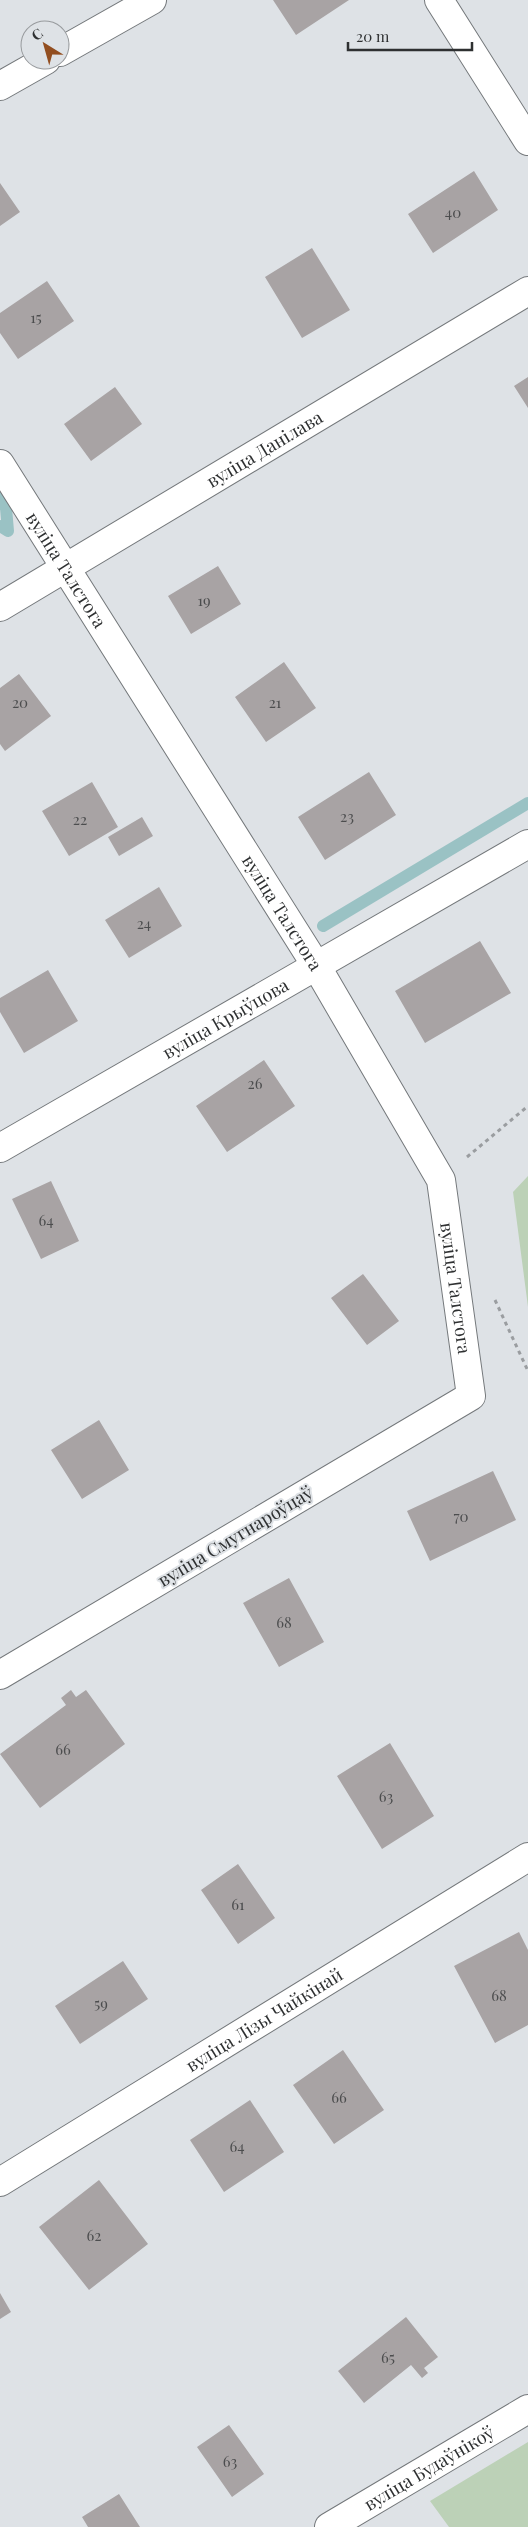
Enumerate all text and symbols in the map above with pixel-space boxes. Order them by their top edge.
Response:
north arrow [20,20,70,70]
scale bar [348,20,472,52]
text: С [27,24,47,45]
text: 20 m [356,26,390,46]
house number: 40 [445,202,461,222]
house number: 15 [30,307,42,327]
street label: вуліца Данілава [202,405,327,493]
street label: вуліца Талстога [21,507,112,632]
house number: 19 [197,590,211,610]
house number: 20 [12,692,28,712]
house number: 21 [269,692,282,712]
house number: 23 [340,806,354,826]
house number: 22 [73,809,87,829]
street label: вуліца Талстога [237,850,328,975]
house number: 24 [137,913,151,933]
street label: вуліца Крыўцова [158,972,293,1064]
house number: 26 [248,1073,263,1093]
house number: 64 [38,1210,54,1230]
street label: вуліца Талстога [435,1221,477,1355]
street label: вуліца Смугнароўцаў [153,1480,317,1592]
house number: 70 [453,1506,469,1526]
house number: 68 [276,1612,292,1632]
house number: 66 [55,1739,71,1759]
house number: 63 [379,1786,393,1806]
house number: 61 [231,1894,245,1914]
street label: вуліца Лізы Чайкінай [181,1962,347,2077]
house number: 68 [491,1985,507,2005]
house number: 59 [94,1993,108,2013]
house number: 66 [331,2087,347,2107]
house number: 64 [229,2136,245,2156]
house number: 62 [87,2225,101,2245]
house number: 65 [381,2347,395,2367]
street label: вуліца Будаўнікоў [359,2420,498,2516]
house number: 63 [223,2451,237,2471]

